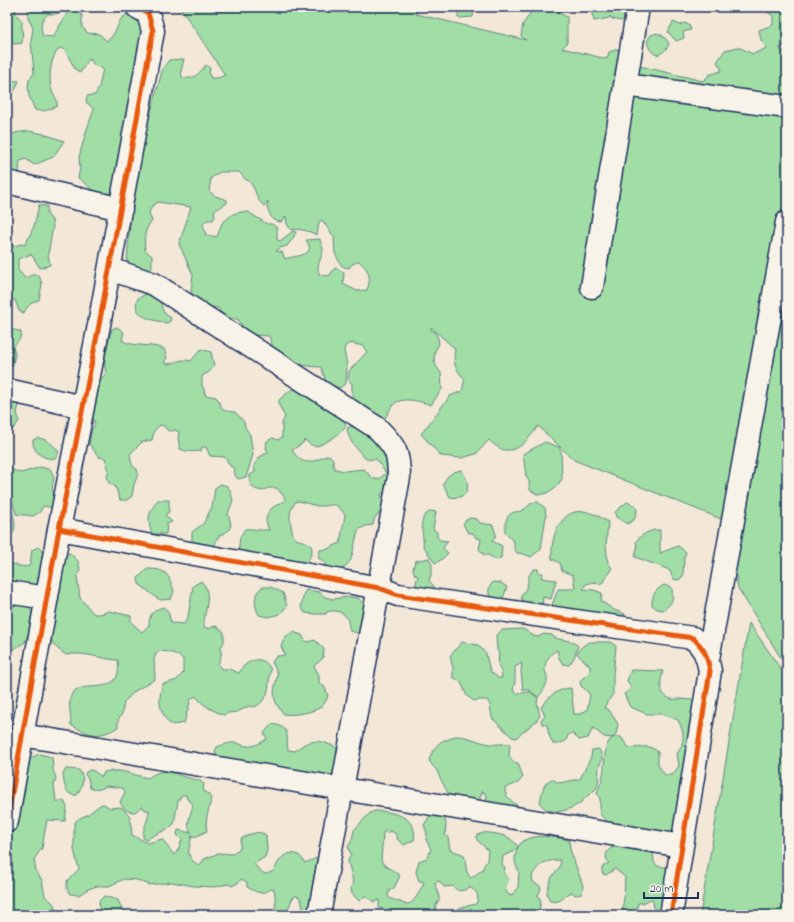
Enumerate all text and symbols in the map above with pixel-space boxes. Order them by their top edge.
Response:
scale bar [644,874,698,900]
text: 20 m [650,880,673,898]

